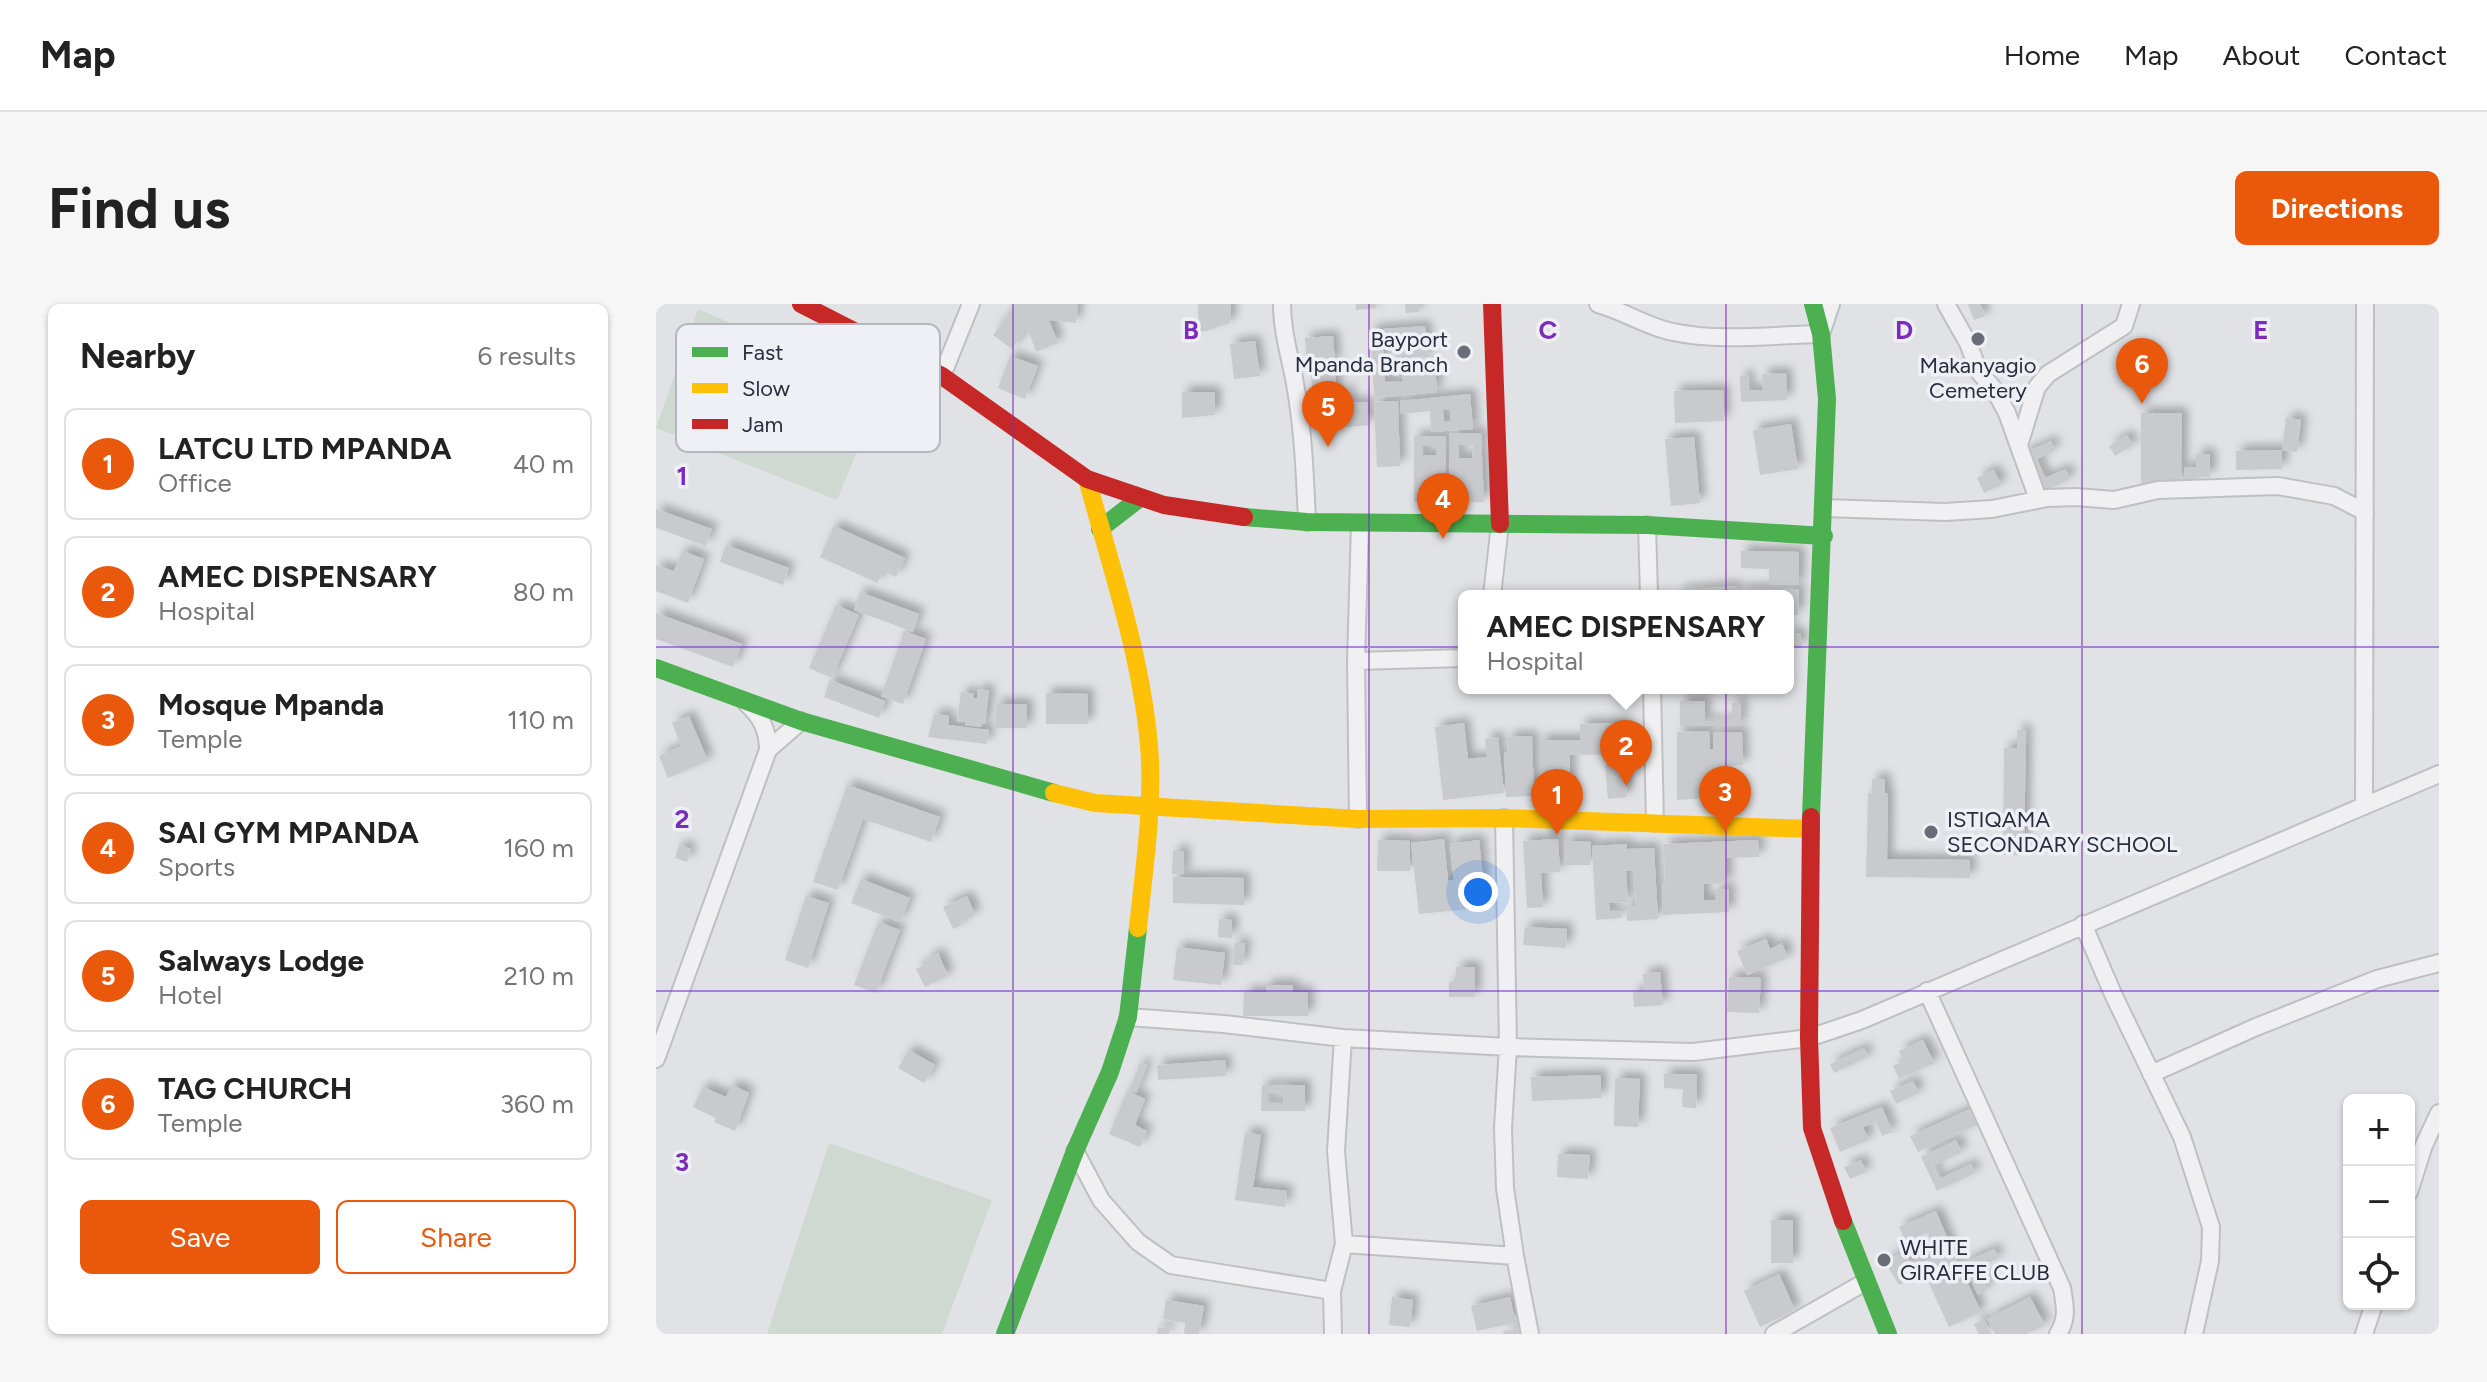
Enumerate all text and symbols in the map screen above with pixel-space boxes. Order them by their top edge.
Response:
text: Map [40,32,116,78]
text: Home [2004,38,2080,72]
text: Map [2124,38,2179,72]
text: About [2223,38,2300,72]
text: Contact [2344,38,2447,72]
button: Directions [2235,171,2439,245]
text: Find us [48,175,230,242]
text: B [1183,314,1199,346]
text: C [1539,314,1558,346]
text: D [1895,314,1913,346]
text: E [2253,314,2269,346]
legend [676,324,940,452]
place label: Bayport Mpanda Branch [1295,326,1448,378]
marker: Makanyagio Cemetery [1969,330,1987,348]
text: Nearby [80,336,195,377]
pin: 6 [2116,338,2168,404]
text: Fast [742,339,784,366]
text: 6 results [478,340,576,372]
marker: Bayport Mpanda Branch [1455,343,1473,361]
place label: Makanyagio Cemetery [1920,352,2036,404]
text: Slow [742,375,791,402]
pin: 5 [1302,381,1354,447]
text: Jam [742,411,783,438]
text: LATCU LTD MPANDA [158,430,452,467]
text: 1 [103,448,113,480]
text: 40 m [513,448,574,480]
text: 1 [677,460,687,492]
text: Office [158,467,232,499]
pin: 4 [1417,473,1469,539]
text: AMEC DISPENSARY [158,558,437,595]
text: 2 [100,576,116,608]
text: 80 m [513,576,574,608]
popup [1458,590,1794,694]
text: Hospital [158,595,255,627]
text: AMEC DISPENSARY [1487,608,1765,645]
text: Hospital [1487,645,1583,677]
text: Mosque Mpanda [158,686,384,723]
text: 3 [101,704,115,736]
text: 110 m [507,704,574,736]
pin: 2 [1600,720,1652,786]
text: Temple [158,723,242,755]
pin: 3 [1699,766,1751,832]
pin: 1 [1531,769,1583,835]
text: 2 [674,803,690,835]
place label: ISTIQAMA SECONDARY SCHOOL [1947,806,2178,858]
text: SAI GYM MPANDA [158,814,419,851]
marker: ISTIQAMA SECONDARY SCHOOL [1922,823,1940,841]
text: 4 [100,832,116,864]
text: 160 m [503,832,574,864]
text: Sports [158,851,235,883]
your location [1458,872,1498,912]
text: Salways Lodge [158,942,364,979]
text: 5 [100,960,116,992]
text: 210 m [504,960,574,992]
text: Hotel [158,979,222,1011]
text: TAG CHURCH [158,1070,352,1107]
text: 6 [100,1088,116,1120]
text: 360 m [500,1088,574,1120]
map controls [2343,1094,2415,1310]
button: + [2343,1094,2415,1166]
text: Temple [158,1107,242,1139]
text: 3 [675,1146,689,1178]
button: − [2343,1166,2415,1238]
button: Save [80,1200,320,1274]
button: Share [336,1200,576,1274]
place label: WHITE GIRAFFE CLUB [1900,1234,2050,1286]
button: locate [2343,1238,2415,1310]
marker: WHITE GIRAFFE CLUB [1875,1251,1893,1269]

